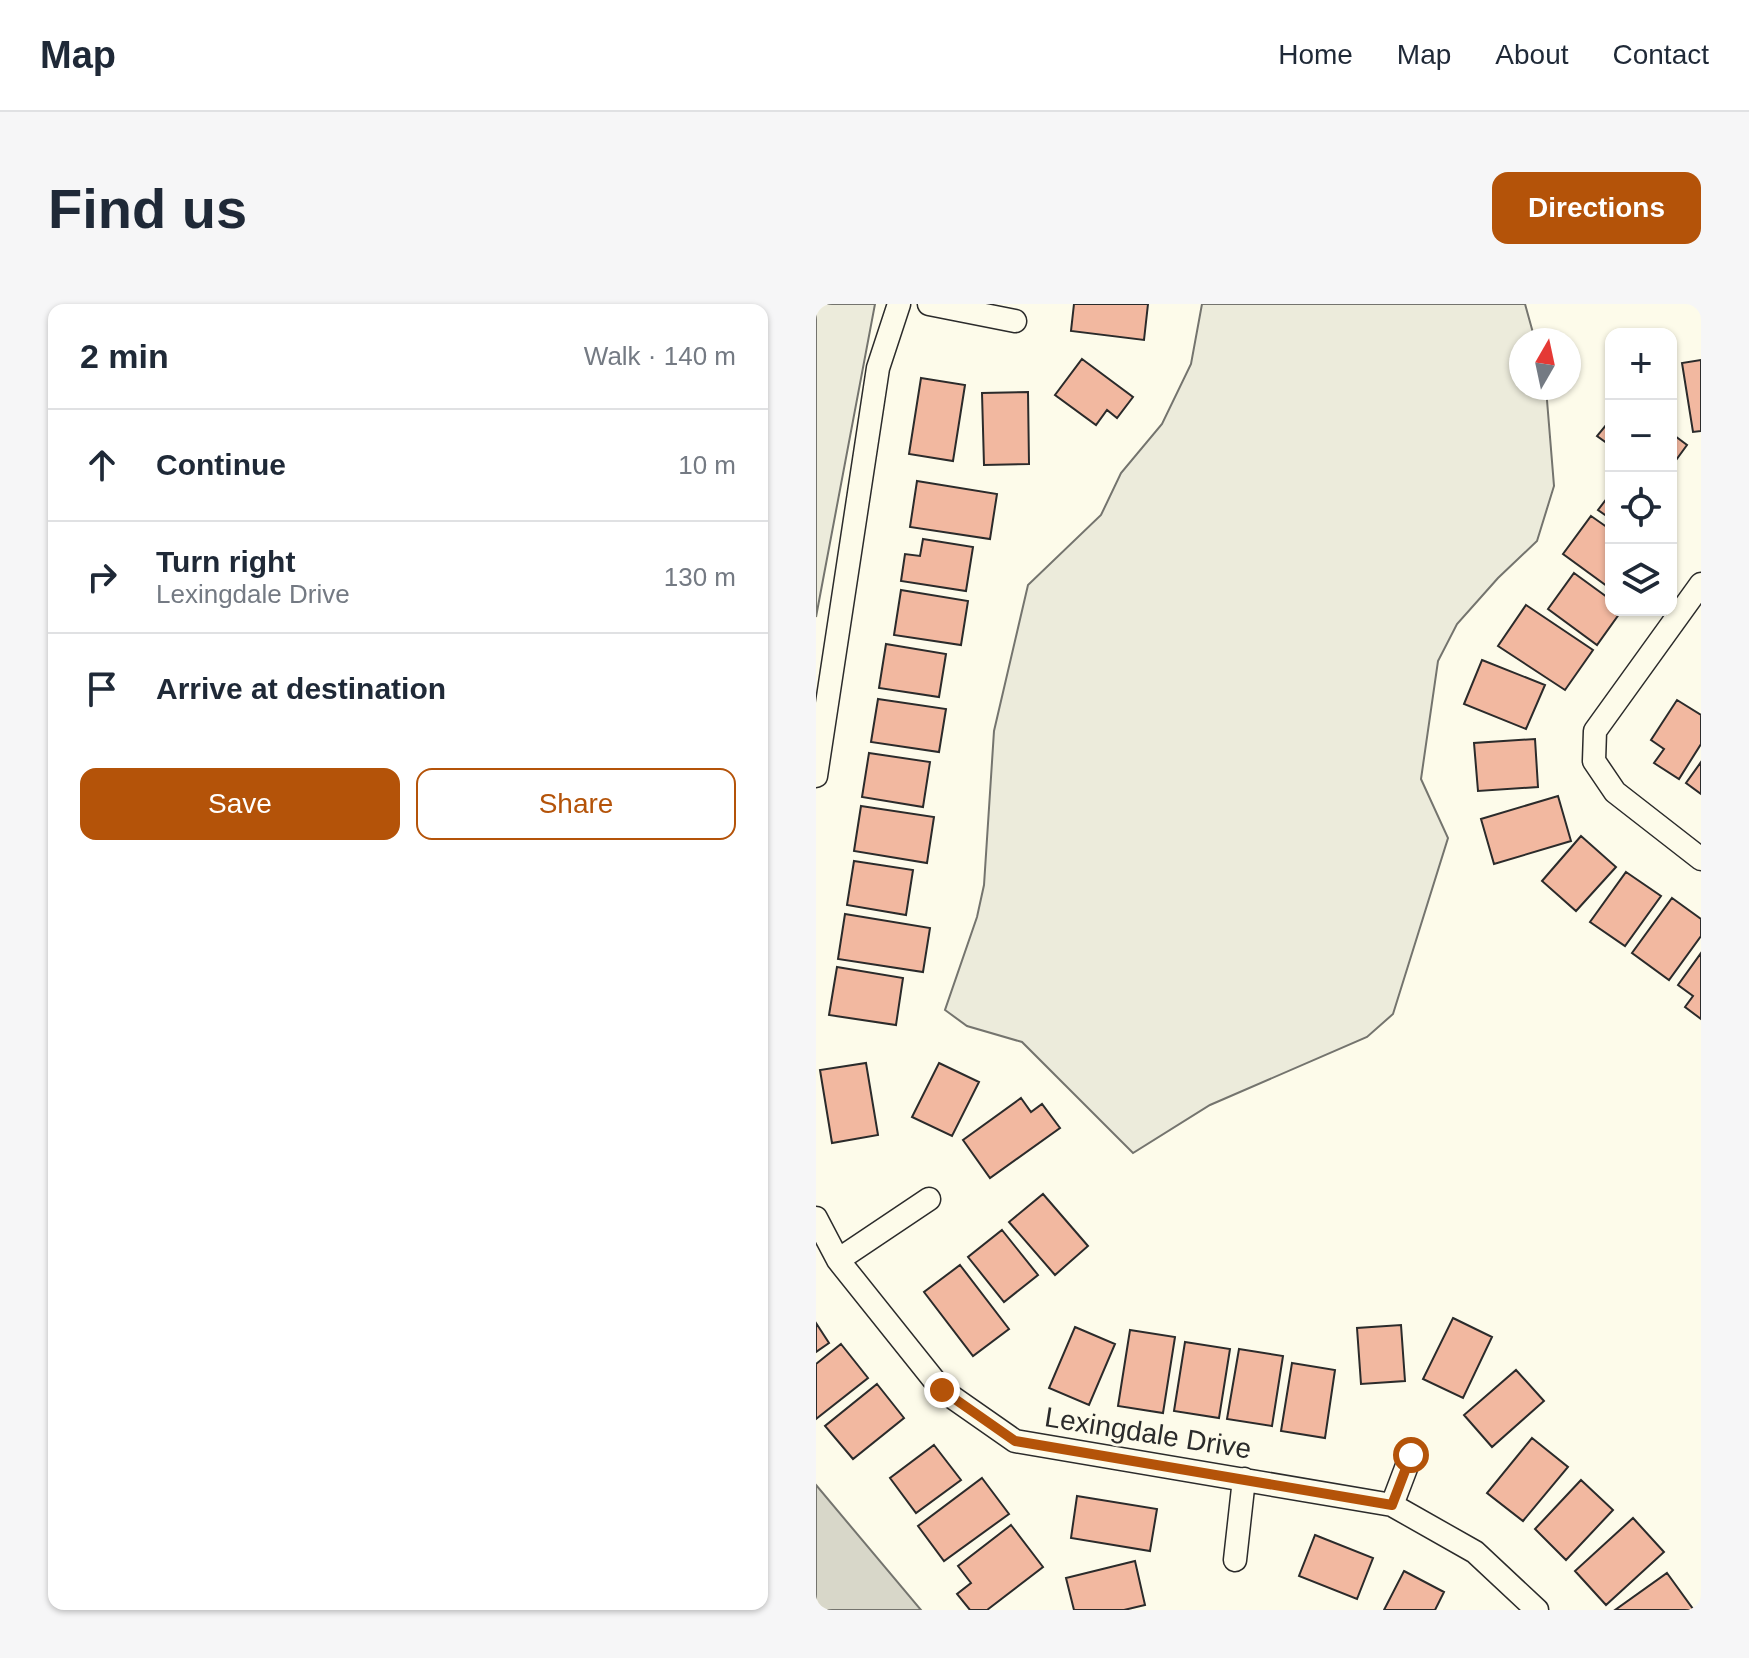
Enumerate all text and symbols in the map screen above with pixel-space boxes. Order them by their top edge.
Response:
text: Map [40,34,116,76]
text: Home [1278,39,1353,70]
text: Map [1397,39,1451,70]
text: About [1495,39,1569,70]
text: Contact [1613,39,1709,70]
button: Directions [1492,172,1701,244]
text: Find us [48,177,247,240]
north arrow [1509,328,1581,400]
map controls [1605,328,1677,616]
button: + [1605,328,1677,400]
text: 2 min [80,337,169,375]
text: Walk · 140 m [584,341,736,371]
button: − [1605,400,1677,472]
icon: ahead [80,443,124,487]
text: Continue [156,448,286,481]
text: 10 m [678,450,736,480]
button: locate [1605,472,1677,544]
button: layers [1605,544,1677,616]
text: Turn right [156,545,295,578]
icon: right [80,555,124,599]
text: 130 m [664,562,736,592]
text: Lexingdale Drive [156,579,350,609]
icon: arrive [80,667,124,711]
text: Arrive at destination [156,672,446,705]
button: Save [80,768,400,840]
button: Share [416,768,736,840]
route end [924,1372,960,1408]
street label: Lexingdale Drive [1043,1401,1253,1465]
route start [1393,1437,1429,1473]

